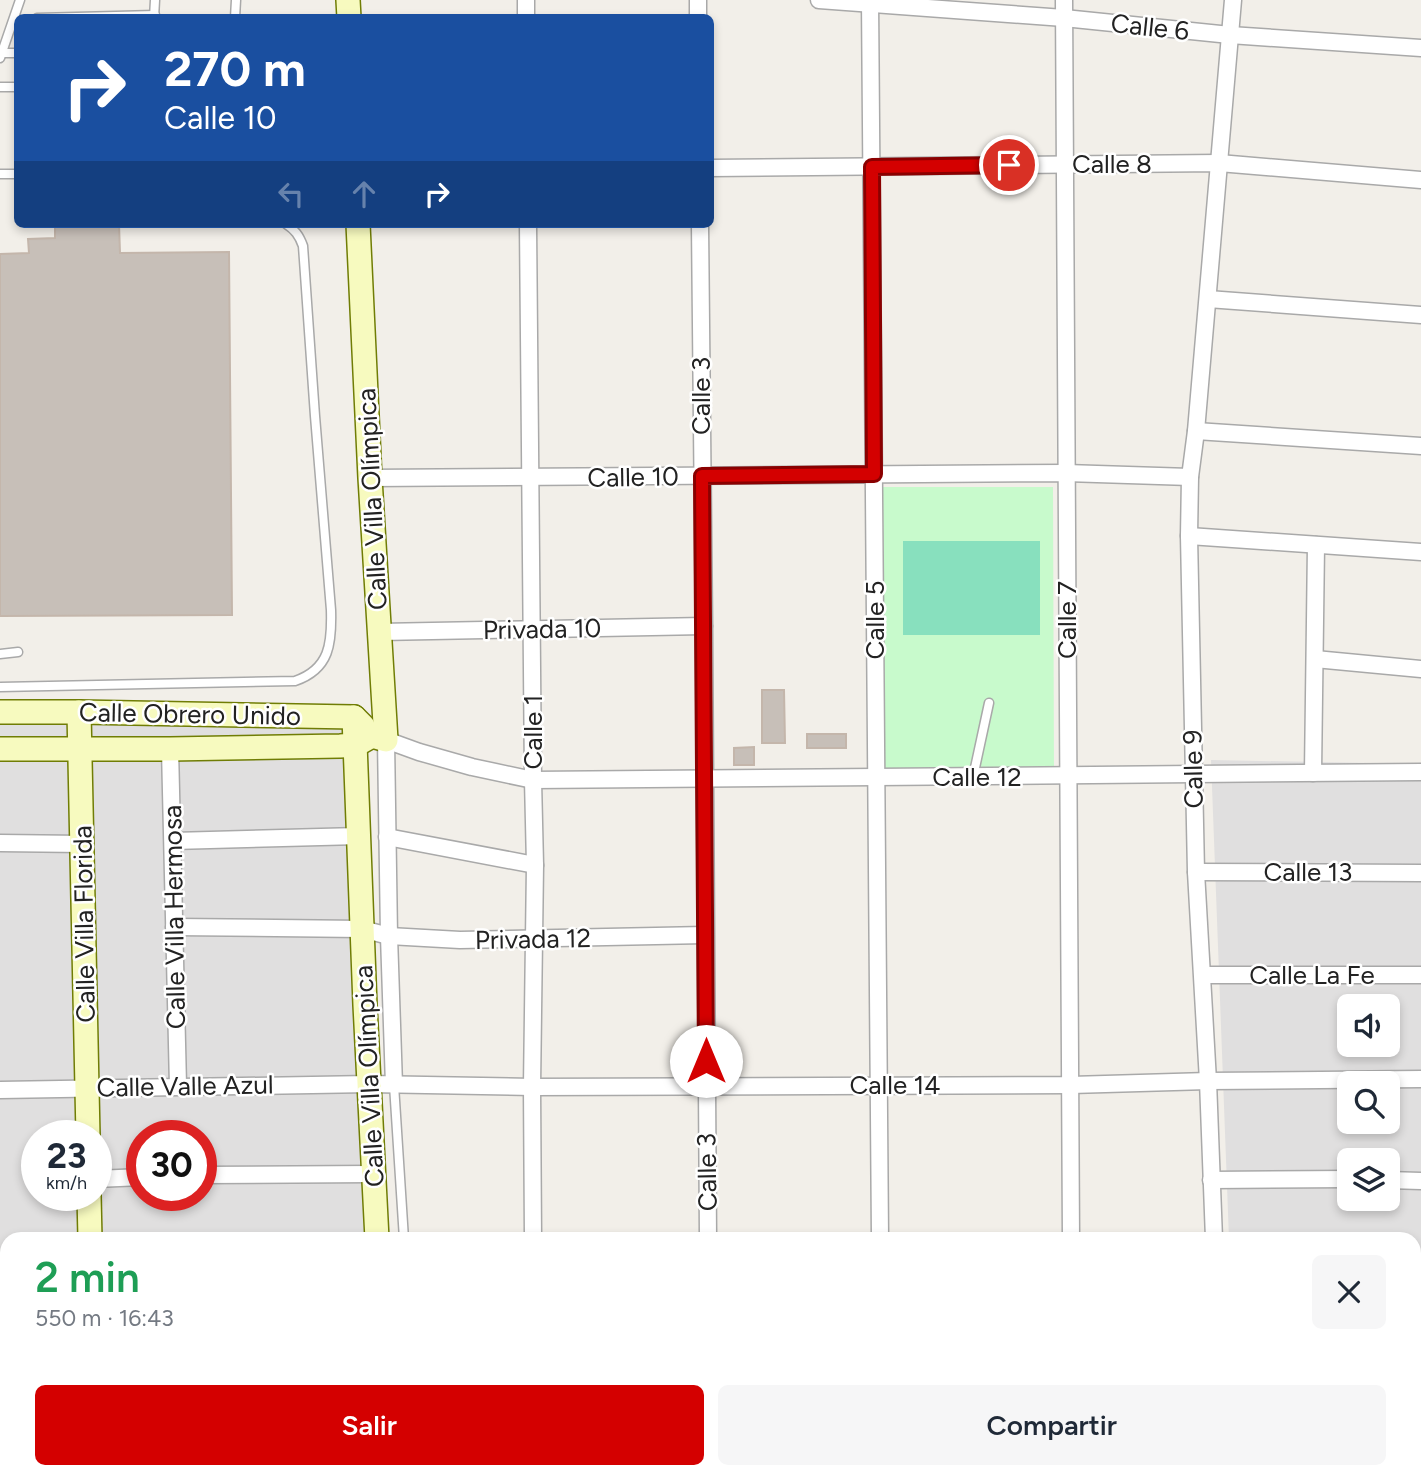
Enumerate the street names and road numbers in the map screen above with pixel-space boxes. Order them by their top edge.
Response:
street label: Calle 6 [1109,7,1191,47]
street label: Calle 8 [1072,148,1152,180]
street label: Calle 3 [685,357,717,435]
street label: Calle Villa Olímpica [350,387,394,611]
street label: Calle 10 [587,460,679,494]
street label: Calle 5 [859,580,891,660]
street label: Calle 7 [1051,581,1083,659]
street label: Privada 10 [482,612,602,646]
street label: Calle 1 [517,695,549,769]
street label: Calle Obrero Unido [79,696,301,732]
street label: Calle 9 [1176,729,1210,809]
street label: Calle 12 [932,761,1022,793]
street label: Calle Villa Hermosa [156,805,192,1029]
street label: Calle Villa Florida [66,825,102,1023]
street label: Calle 13 [1264,856,1352,888]
street label: Privada 12 [475,922,591,956]
street label: Calle La Fe [1249,959,1375,991]
street label: Calle Villa Olímpica [347,964,391,1188]
street label: Calle Valle Azul [96,1068,274,1104]
street label: Calle 14 [850,1069,940,1101]
street label: Calle 3 [690,1133,724,1211]

